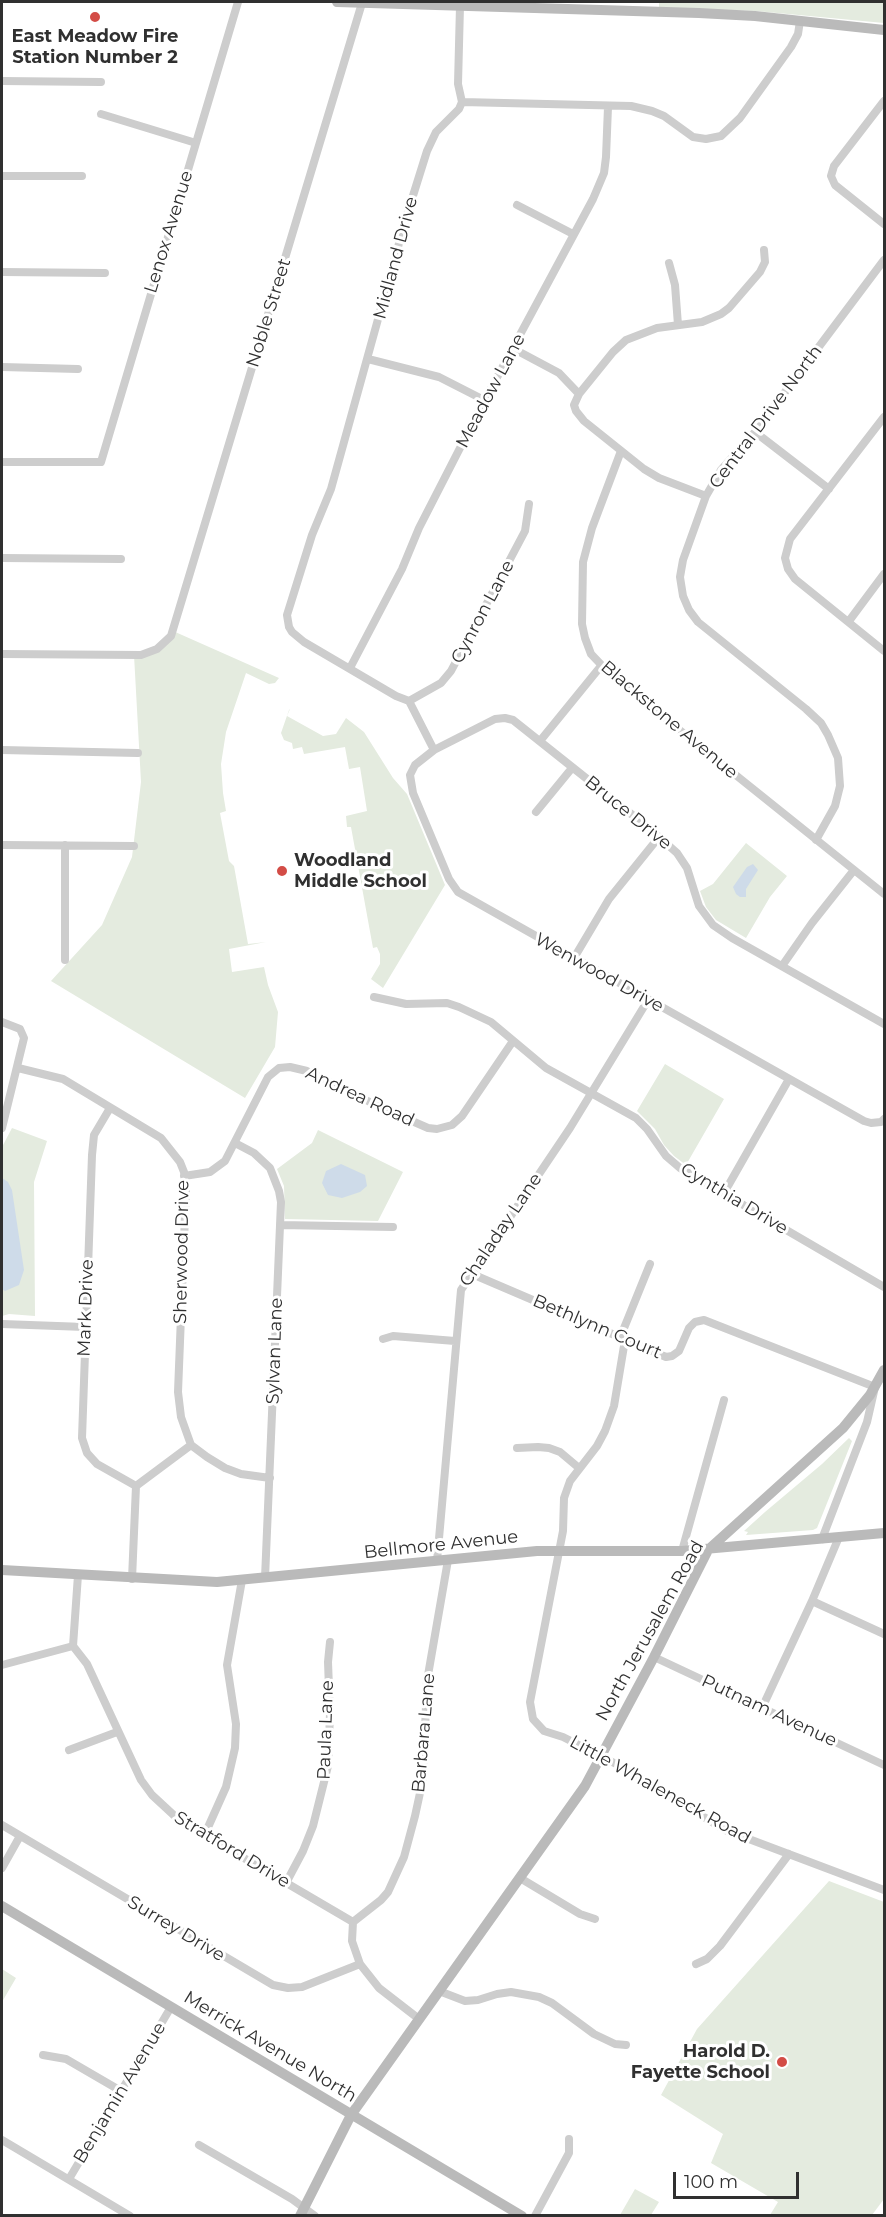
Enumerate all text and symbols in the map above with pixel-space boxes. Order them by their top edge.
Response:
marker: East Meadow Fire Station Number 2 [88,10,102,24]
place label: East Meadow Fire Station Number 2 [12,26,178,68]
street label: Lenox Avenue [140,168,198,296]
street label: Midland Drive [369,194,423,322]
street label: Noble Street [242,256,296,370]
street label: Meadow Lane [452,330,530,452]
street label: Central Drive North [705,341,827,493]
street label: Cynron Lane [447,557,519,667]
street label: Blackstone Avenue [596,656,742,784]
street label: Bruce Drive [580,771,676,855]
place label: Woodland Middle School [294,850,427,892]
marker: Woodland Middle School [275,864,289,878]
street label: Wenwood Drive [531,929,667,1017]
street label: Andrea Road [302,1062,418,1132]
street label: Cynthia Drive [676,1158,792,1240]
street label: Chaladay Lane [455,1169,547,1291]
street label: Sherwood Drive [170,1180,194,1324]
street label: Mark Drive [74,1259,98,1357]
street label: Bethlynn Court [529,1290,665,1364]
street label: Sylvan Lane [262,1297,288,1405]
street label: Bellmore Avenue [363,1526,519,1564]
street label: North Jerusalem Road [591,1537,709,1725]
street label: Putnam Avenue [698,1670,840,1752]
street label: Barbara Lane [408,1672,440,1794]
street label: Paula Lane [313,1680,339,1780]
street label: Little Whaleneck Road [566,1731,754,1849]
street label: Stratford Drive [170,1807,294,1893]
street label: Surrey Drive [123,1892,229,1966]
street label: Merrick Avenue North [180,1987,360,2107]
street label: Benjamin Avenue [69,2018,171,2168]
place label: Harold D. Fayette School [631,2041,770,2084]
marker: Harold D. Fayette School [775,2055,789,2069]
scale bar [676,2160,802,2198]
text: 100 m [684,2171,738,2193]

